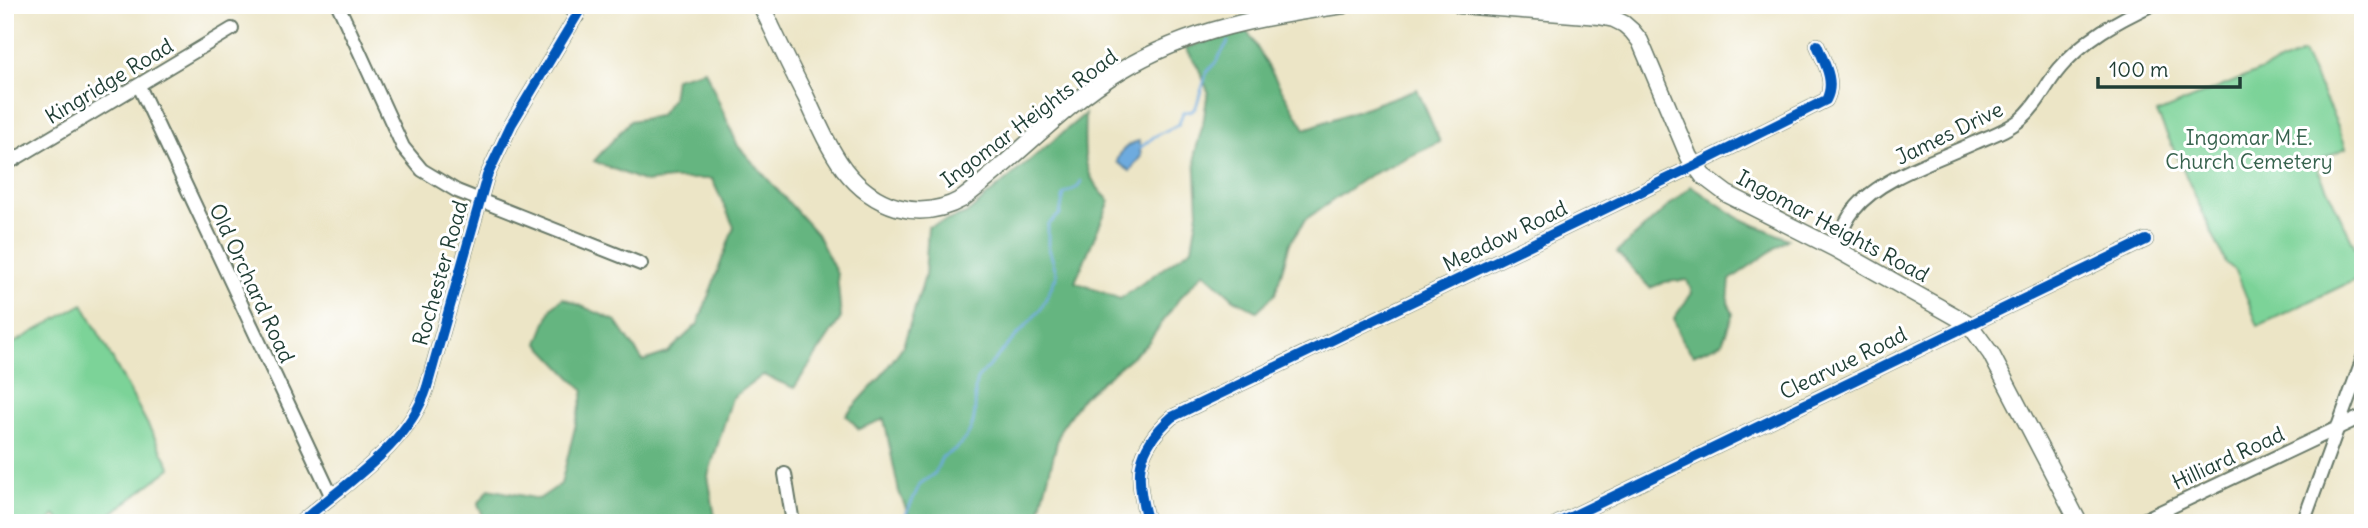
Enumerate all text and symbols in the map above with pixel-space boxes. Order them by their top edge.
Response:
street label: Kingridge Road [40,32,178,130]
street label: Ingomar Heights Road [935,43,1123,193]
scale bar [2098,46,2240,90]
text: 100 m [2109,56,2168,83]
street label: James Drive [1891,95,2007,171]
park label: Ingomar M.E. Church Cemetery [2165,124,2333,175]
street label: Ingomar Heights Road [1732,164,1934,288]
street label: Meadow Road [1438,194,1572,278]
street label: Rochester Road [406,197,474,349]
street label: Old Orchard Road [203,199,301,367]
street label: Clearvue Road [1775,321,1911,405]
street label: Hilliard Road [2168,420,2288,496]

